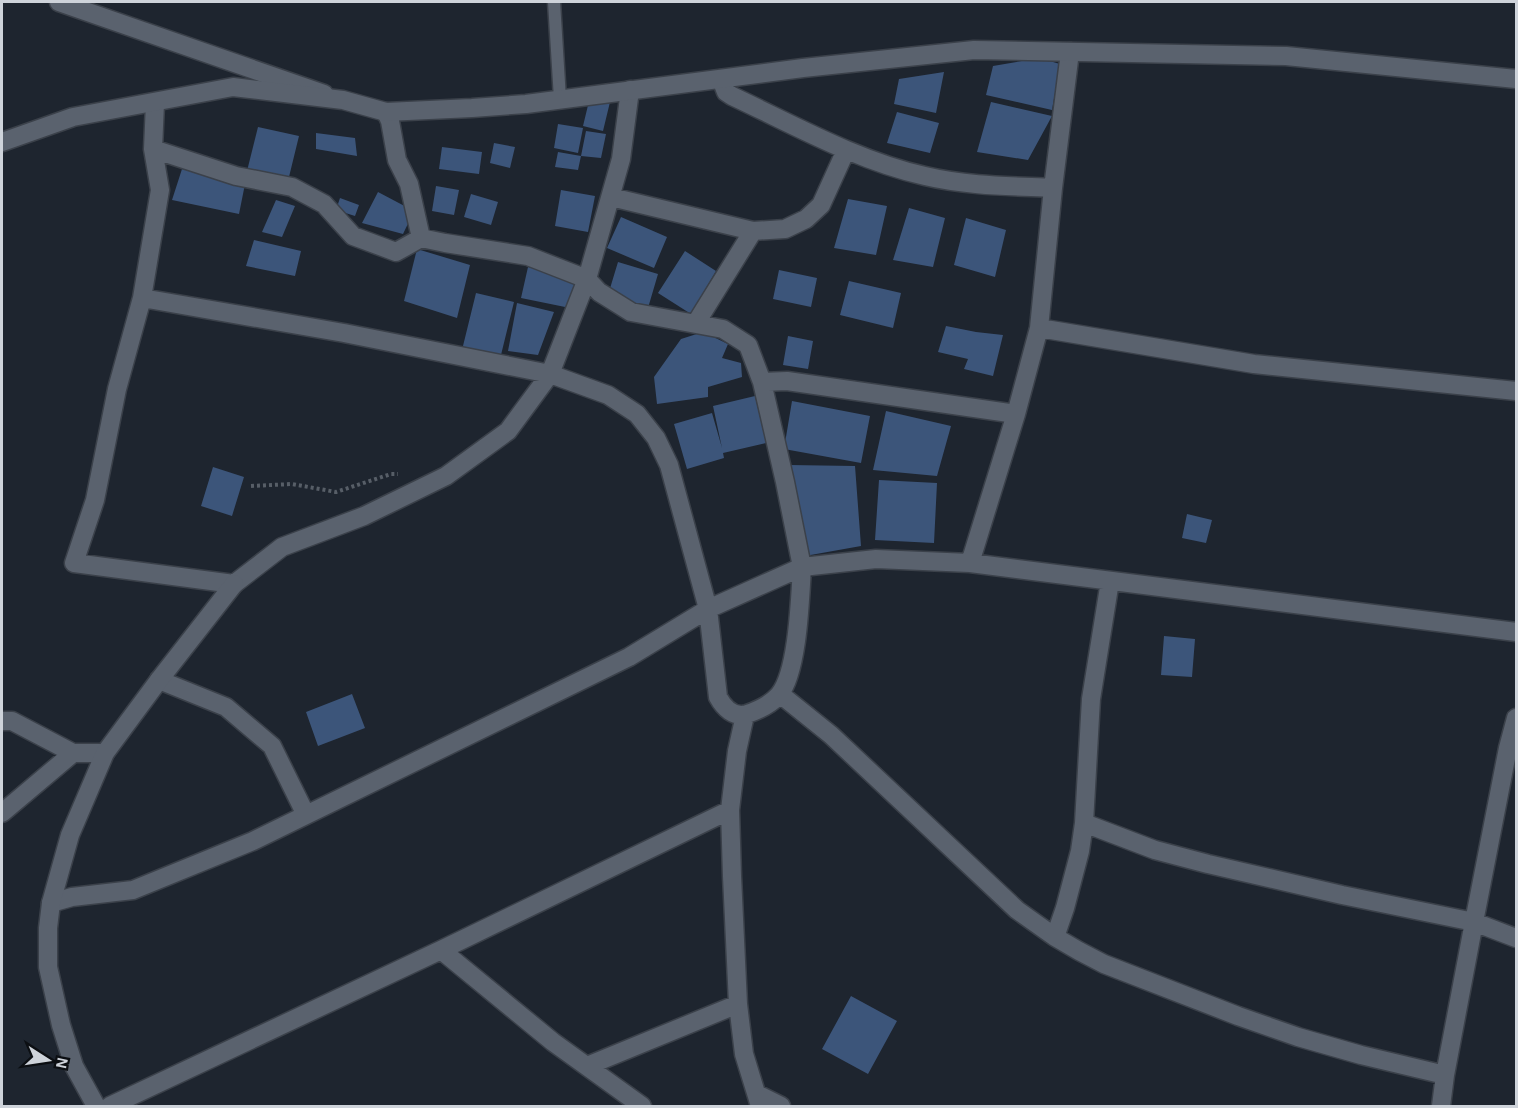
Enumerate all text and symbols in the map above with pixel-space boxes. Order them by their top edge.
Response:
north arrow [18,1030,78,1090]
text: N [53,1056,71,1070]

